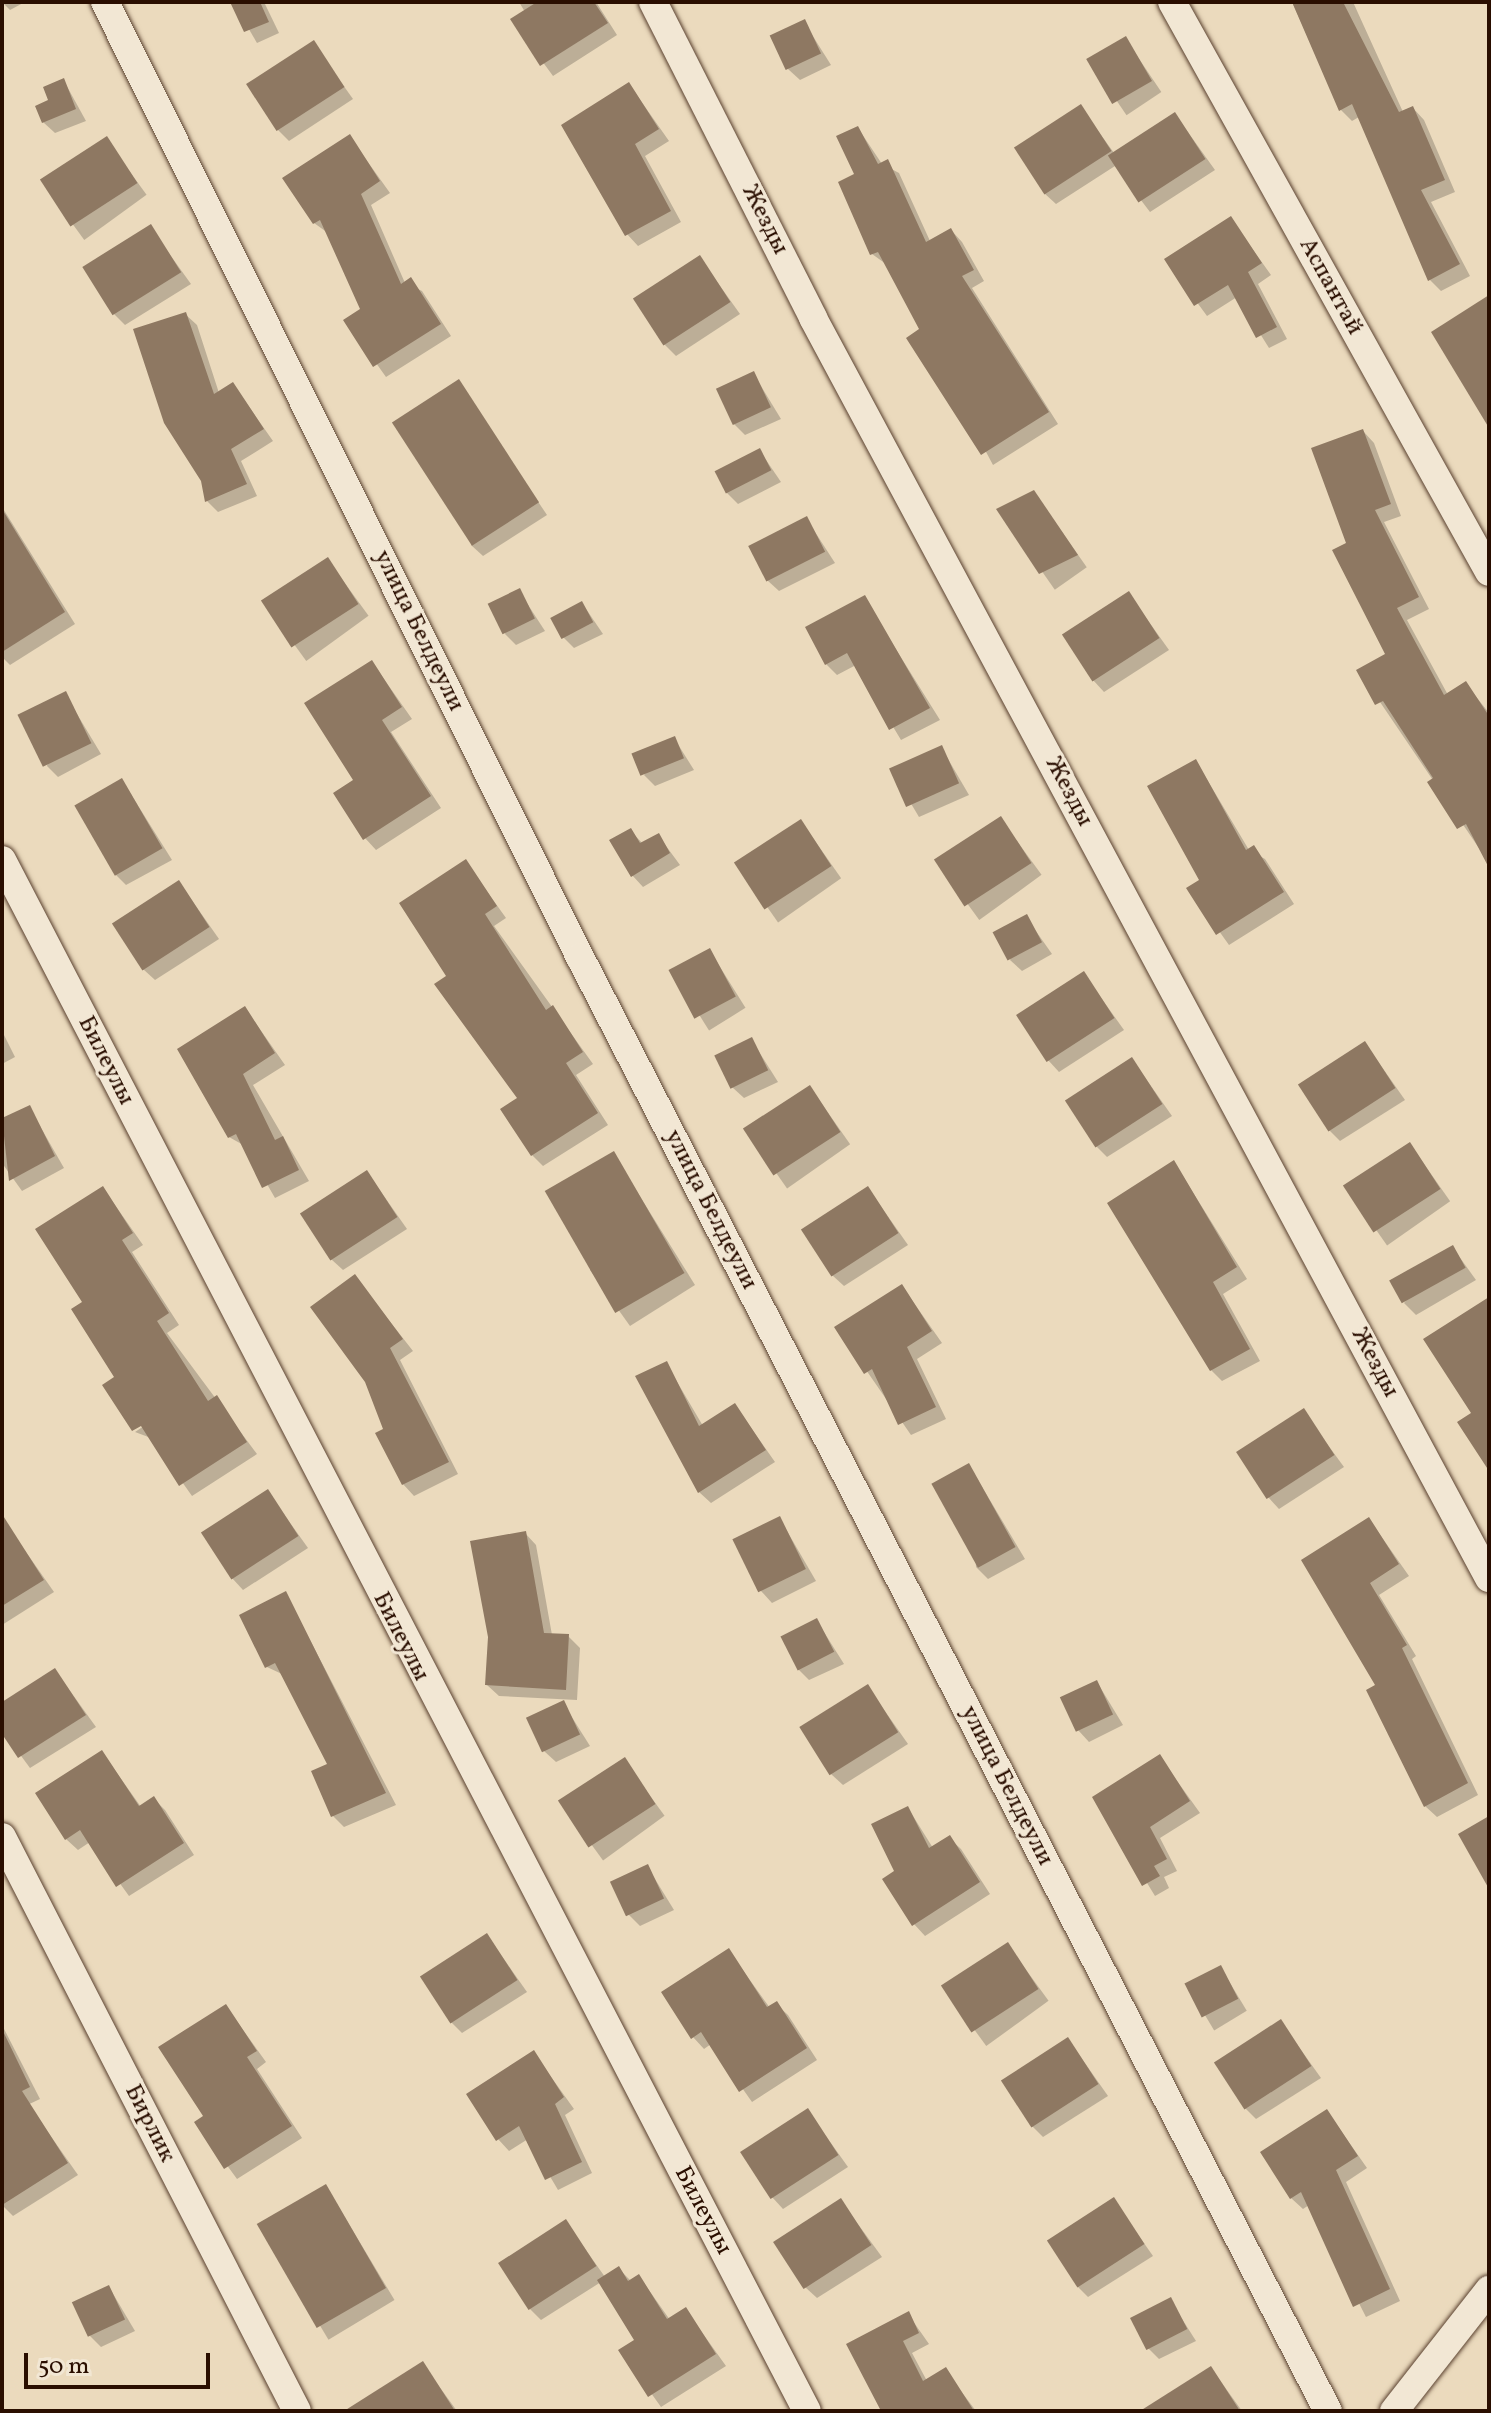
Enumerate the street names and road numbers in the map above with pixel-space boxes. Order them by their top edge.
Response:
street label: Жезды [734,180,794,260]
street label: Аспантай [1292,234,1368,340]
street label: улица Белдеули [367,546,469,716]
street label: Жезды [1038,752,1098,832]
street label: Билеулы [70,1012,140,1110]
street label: улица Белдеули [657,1125,763,1295]
street label: Жезды [1344,1323,1404,1403]
street label: Билеулы [365,1588,435,1686]
street label: улица Белдеули [953,1701,1059,1871]
street label: Бирлик [117,2080,181,2168]
street label: Билеулы [667,2162,737,2260]

